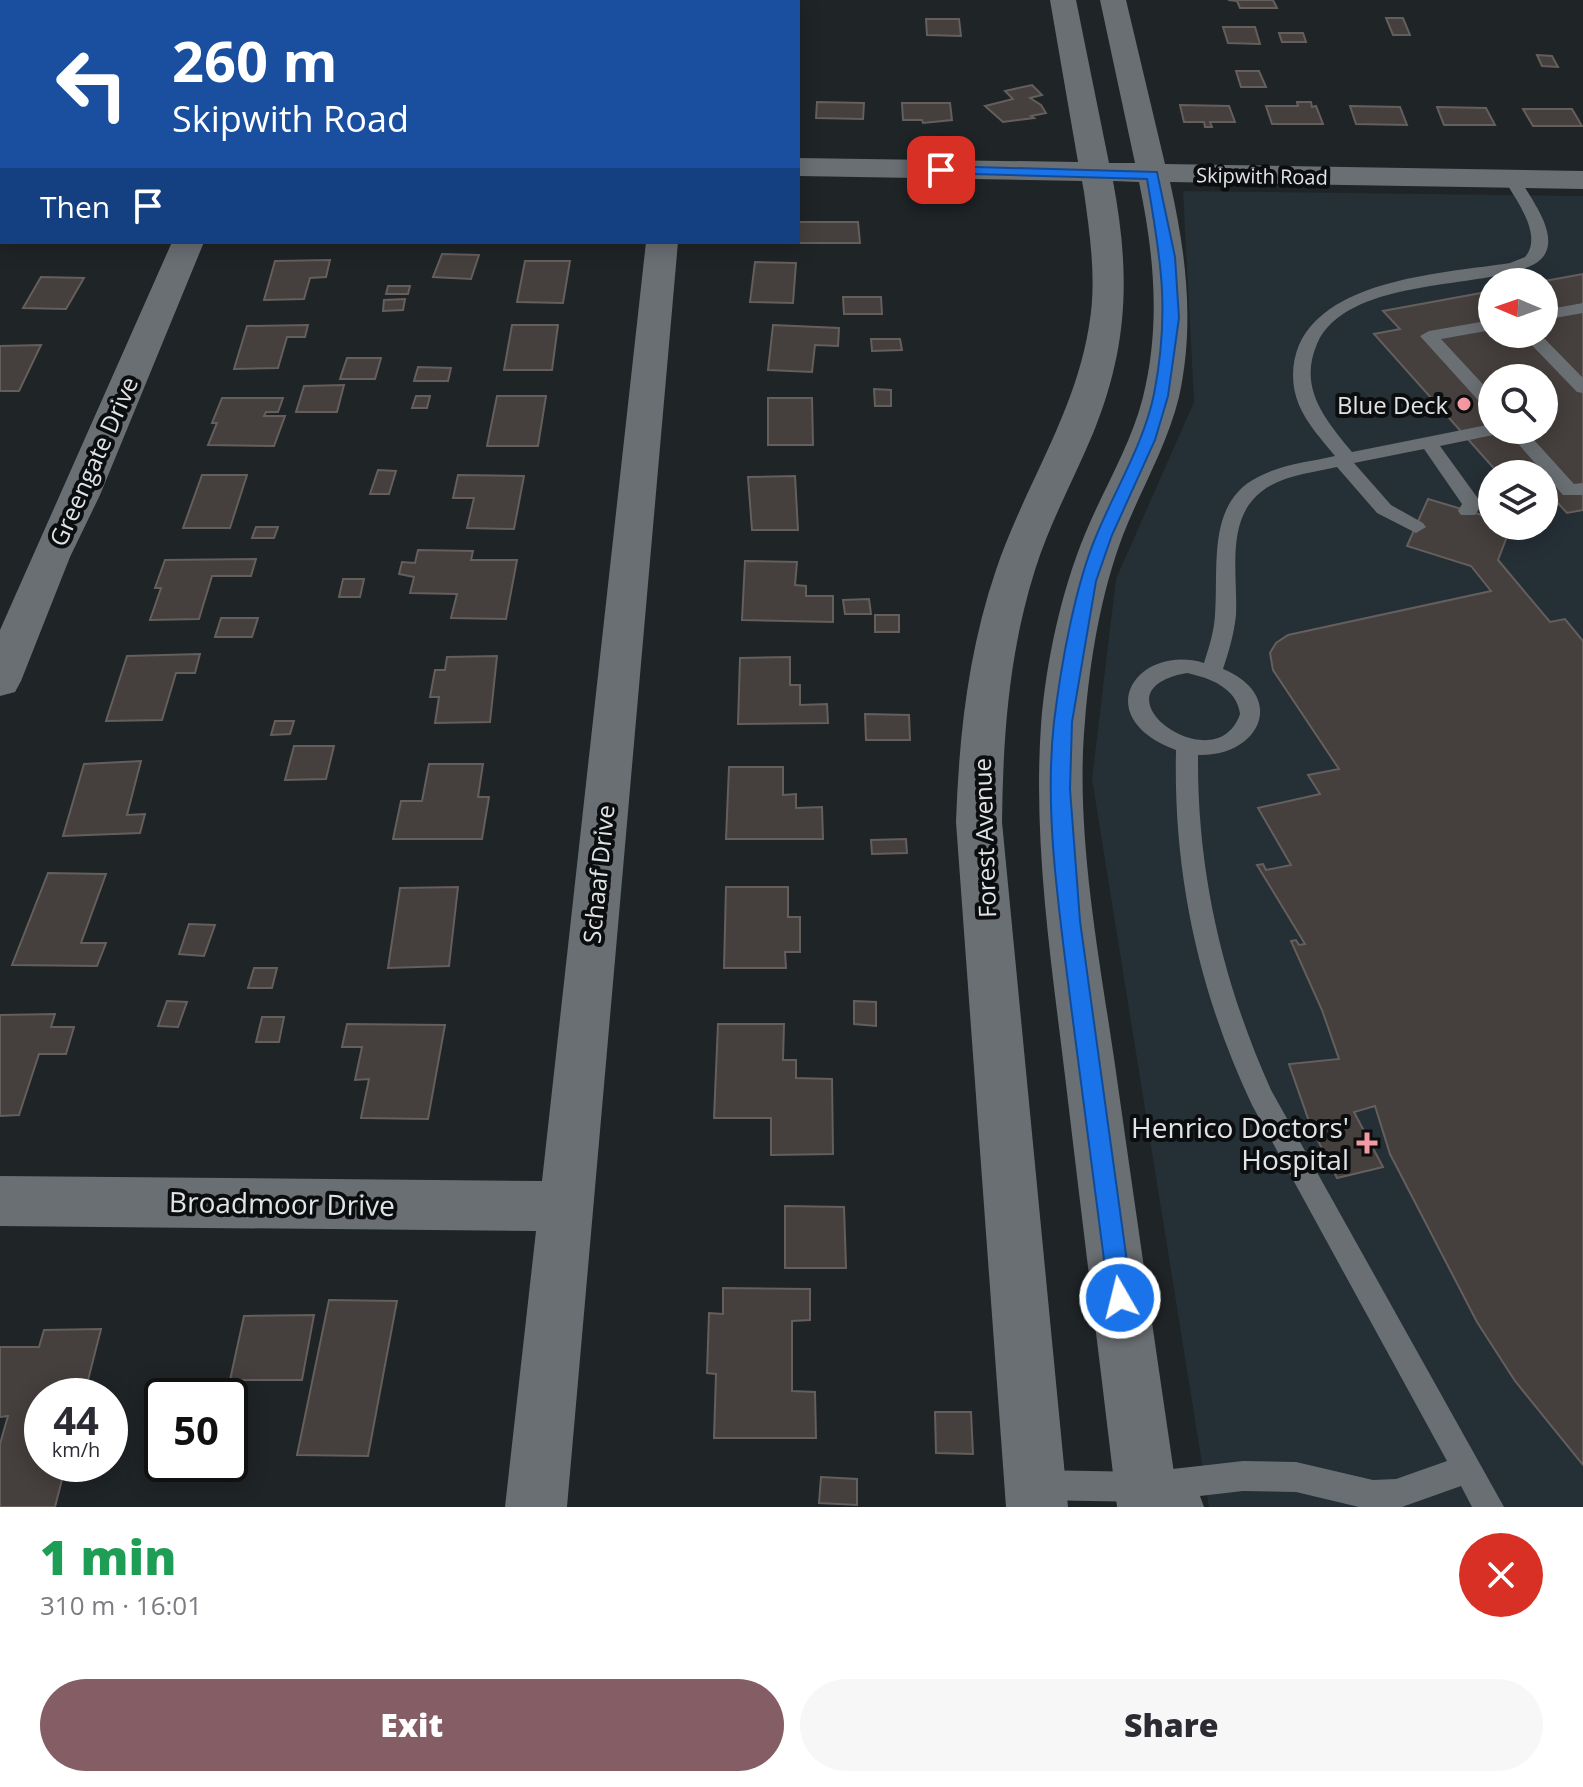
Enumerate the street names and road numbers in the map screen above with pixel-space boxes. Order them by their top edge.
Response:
street label: Skipwith Road [1196,161,1328,191]
street label: Greengate Drive [41,371,145,551]
street label: Forest Avenue [965,758,1003,918]
street label: Schaaf Drive [574,803,622,945]
street label: Broadmoor Drive [169,1182,395,1224]

